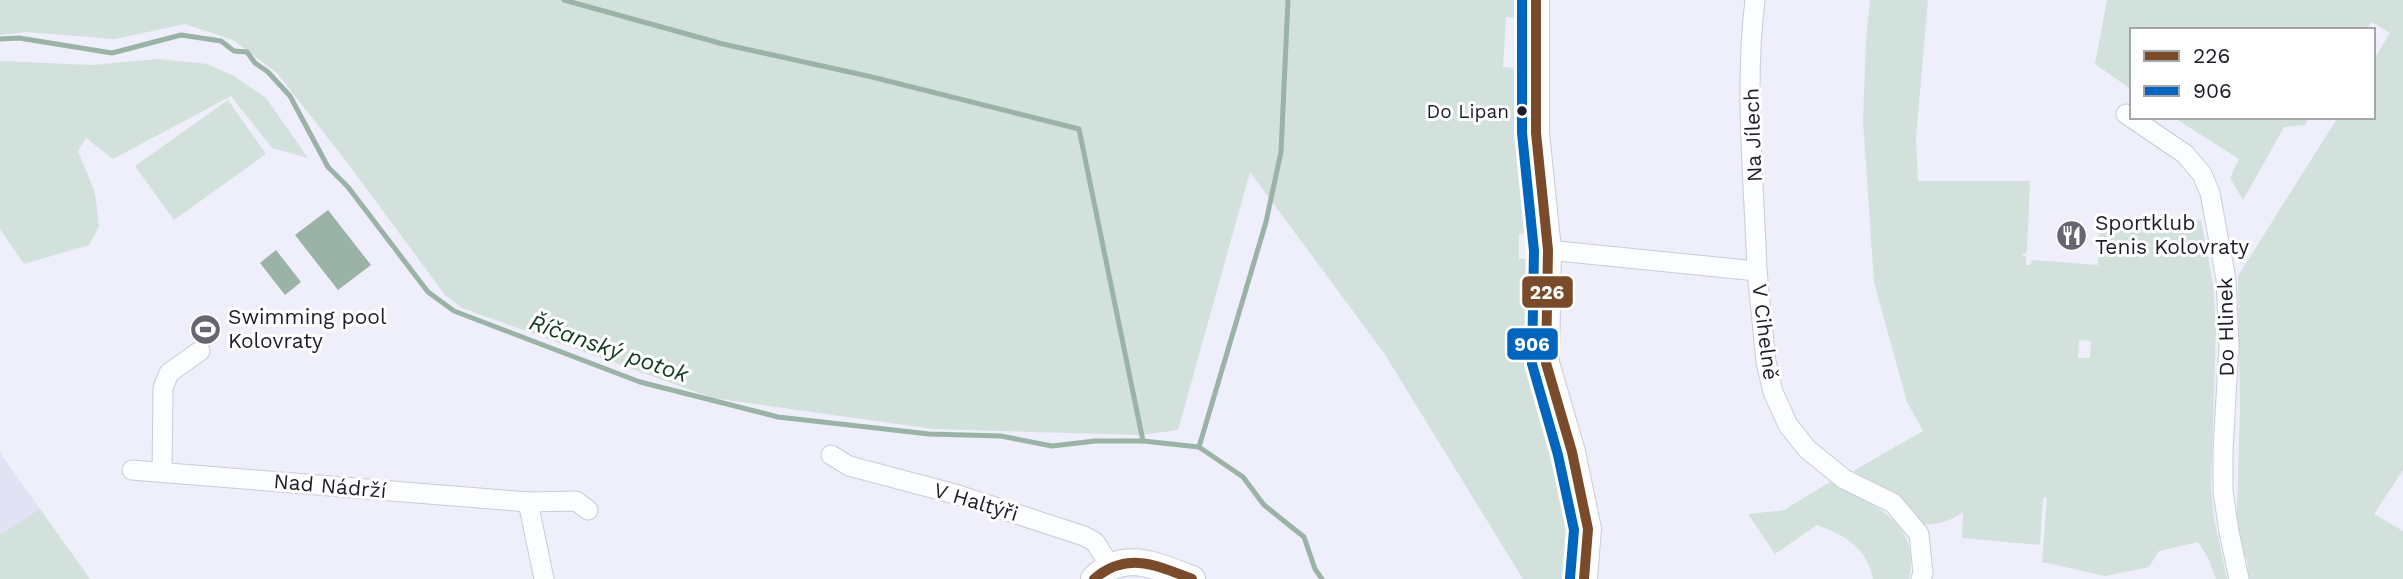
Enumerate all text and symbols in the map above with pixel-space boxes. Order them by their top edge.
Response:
legend [2130,28,2375,119]
text: 226 [2193,43,2230,68]
text: 906 [2193,78,2232,103]
street label: Na Jílech [1738,88,1767,182]
place label: Do Lipan [1427,100,1509,123]
marker: Do Lipan [1515,104,1529,118]
place label: Sportklub Tenis Kolovraty [2095,210,2249,259]
restaurant icon: Sportklub Tenis Kolovraty [2055,218,2089,252]
line badge: 226 [1521,275,1574,309]
street label: Do Hlinek [2212,277,2239,377]
text: 226 [1530,281,1564,304]
street label: V Cihelně [1747,282,1784,381]
place label: Swimming pool Kolovraty [228,304,387,353]
water label: Říčanský potok [526,308,694,389]
sports icon: Swimming pool Kolovraty [188,312,222,346]
line badge: 906 [1506,327,1559,361]
text: 906 [1514,333,1550,356]
street label: Nad Nádrží [273,468,388,503]
street label: V Haltýři [931,477,1021,526]

